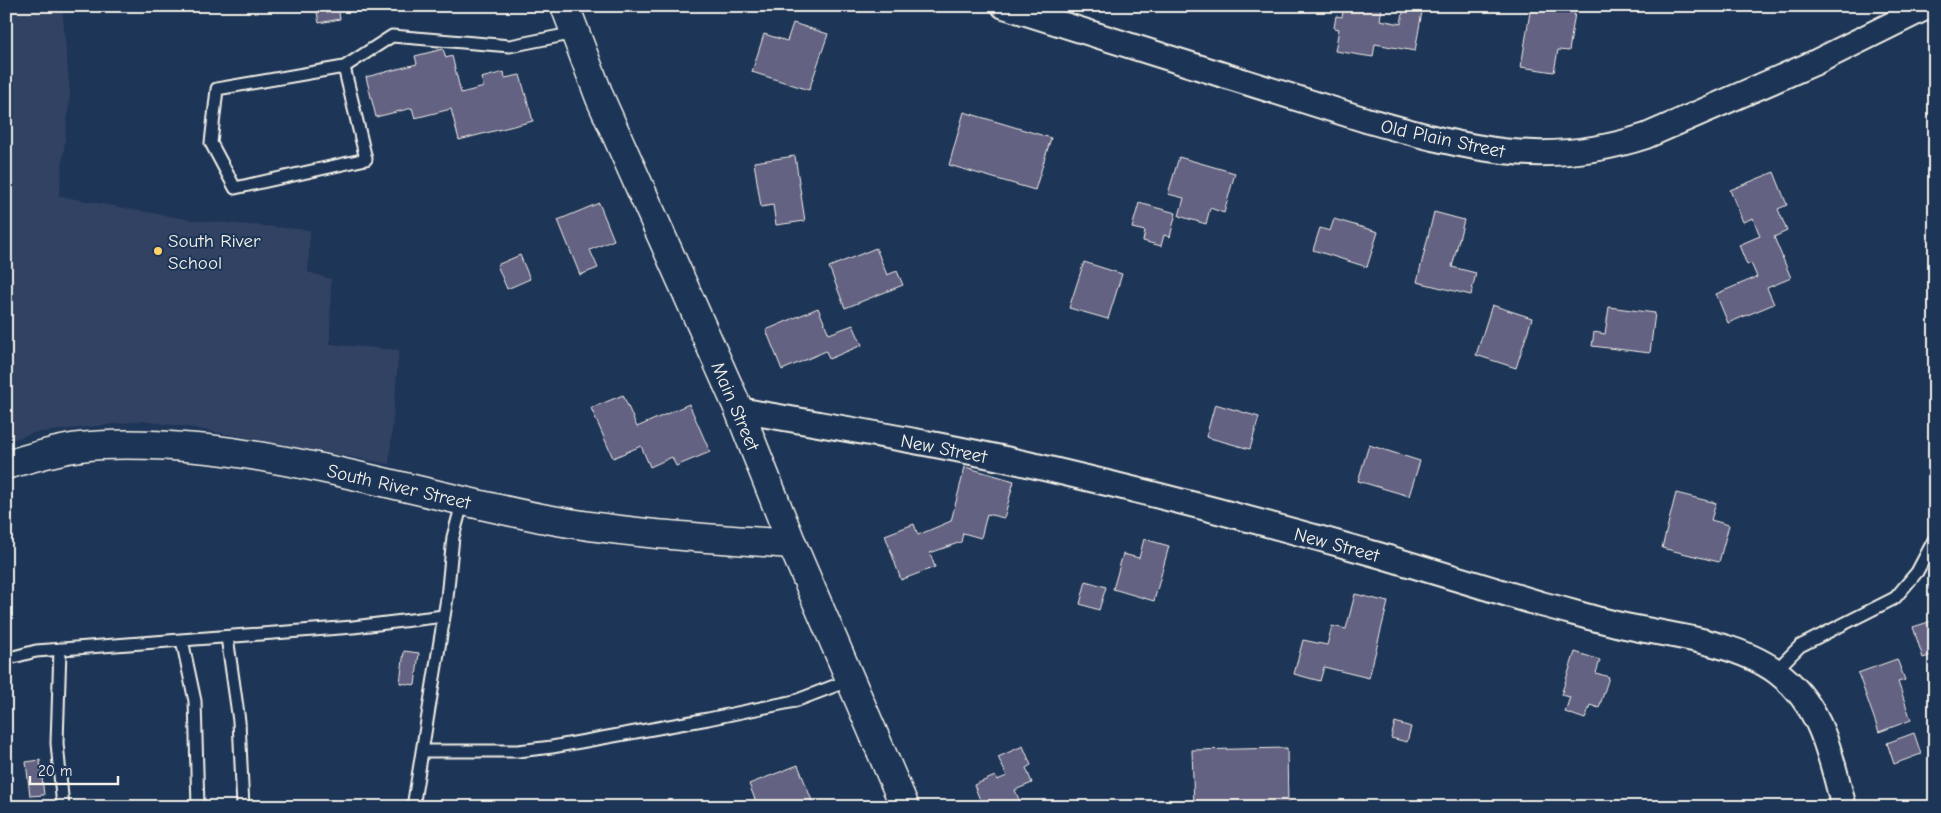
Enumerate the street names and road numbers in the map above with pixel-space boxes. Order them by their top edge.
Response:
street label: Old Plain Street [1379,115,1507,163]
street label: Main Street [706,359,764,455]
street label: New Street [899,430,989,468]
street label: South River Street [325,460,473,514]
street label: New Street [1292,523,1382,567]

